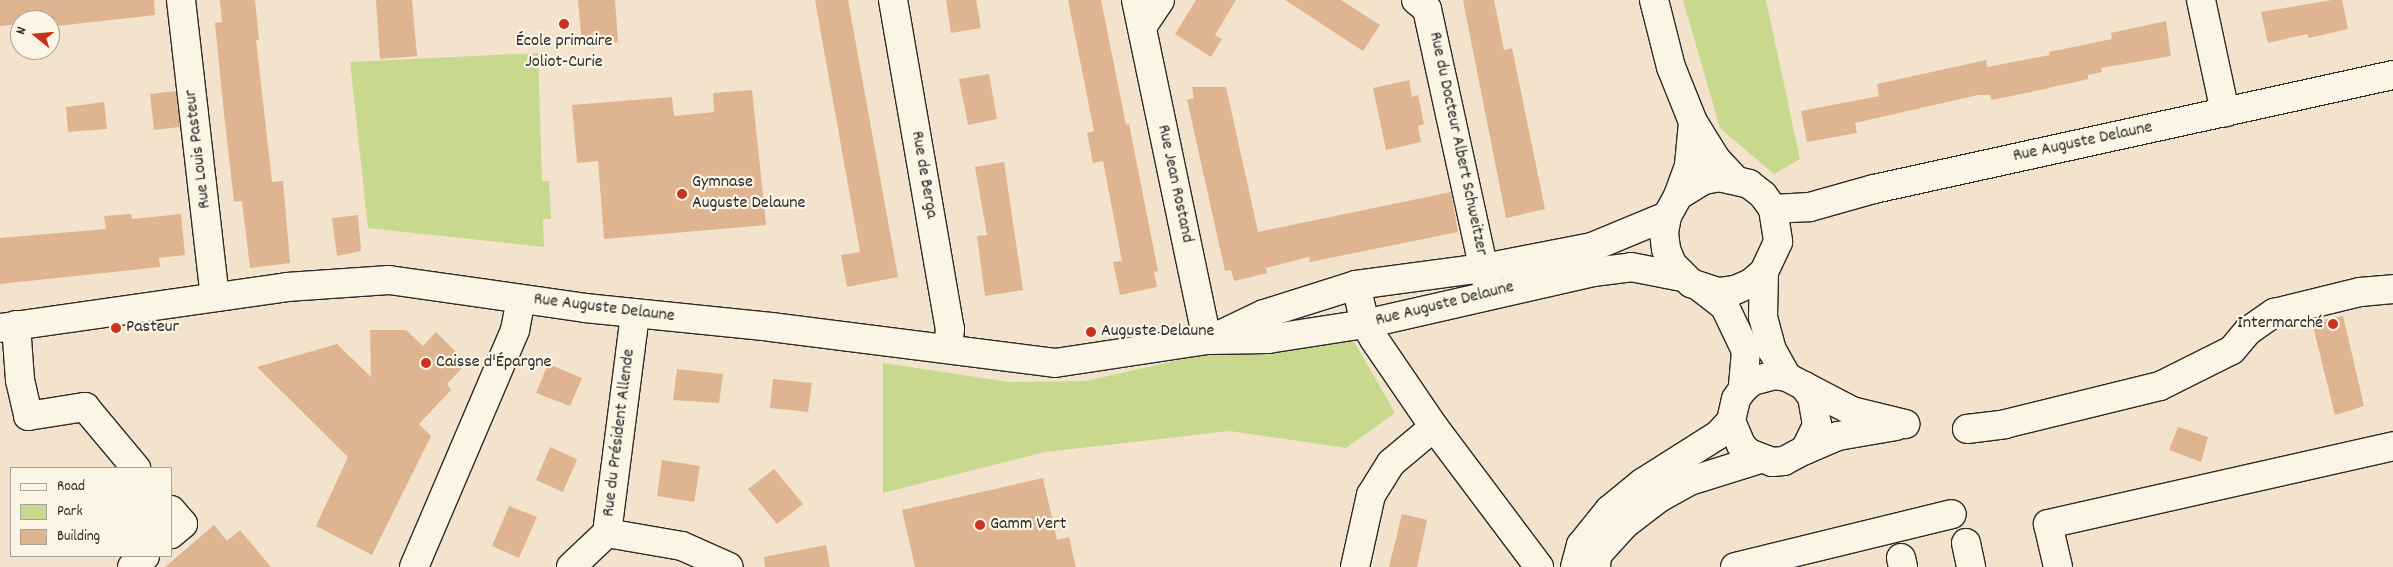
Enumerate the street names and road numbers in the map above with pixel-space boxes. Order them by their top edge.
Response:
street label: Rue du Docteur Albert Schweitzer [1423,30,1491,258]
street label: Rue Louis Pasteur [181,88,217,210]
street label: Rue Auguste Delaune [2011,118,2155,168]
street label: Rue Jean Rostand [1151,123,1197,245]
street label: Rue de Berga [905,130,941,220]
street label: Rue Auguste Delaune [1374,277,1516,333]
street label: Rue Auguste Delaune [532,290,676,328]
street label: Rue du Président Allende [599,348,641,518]

